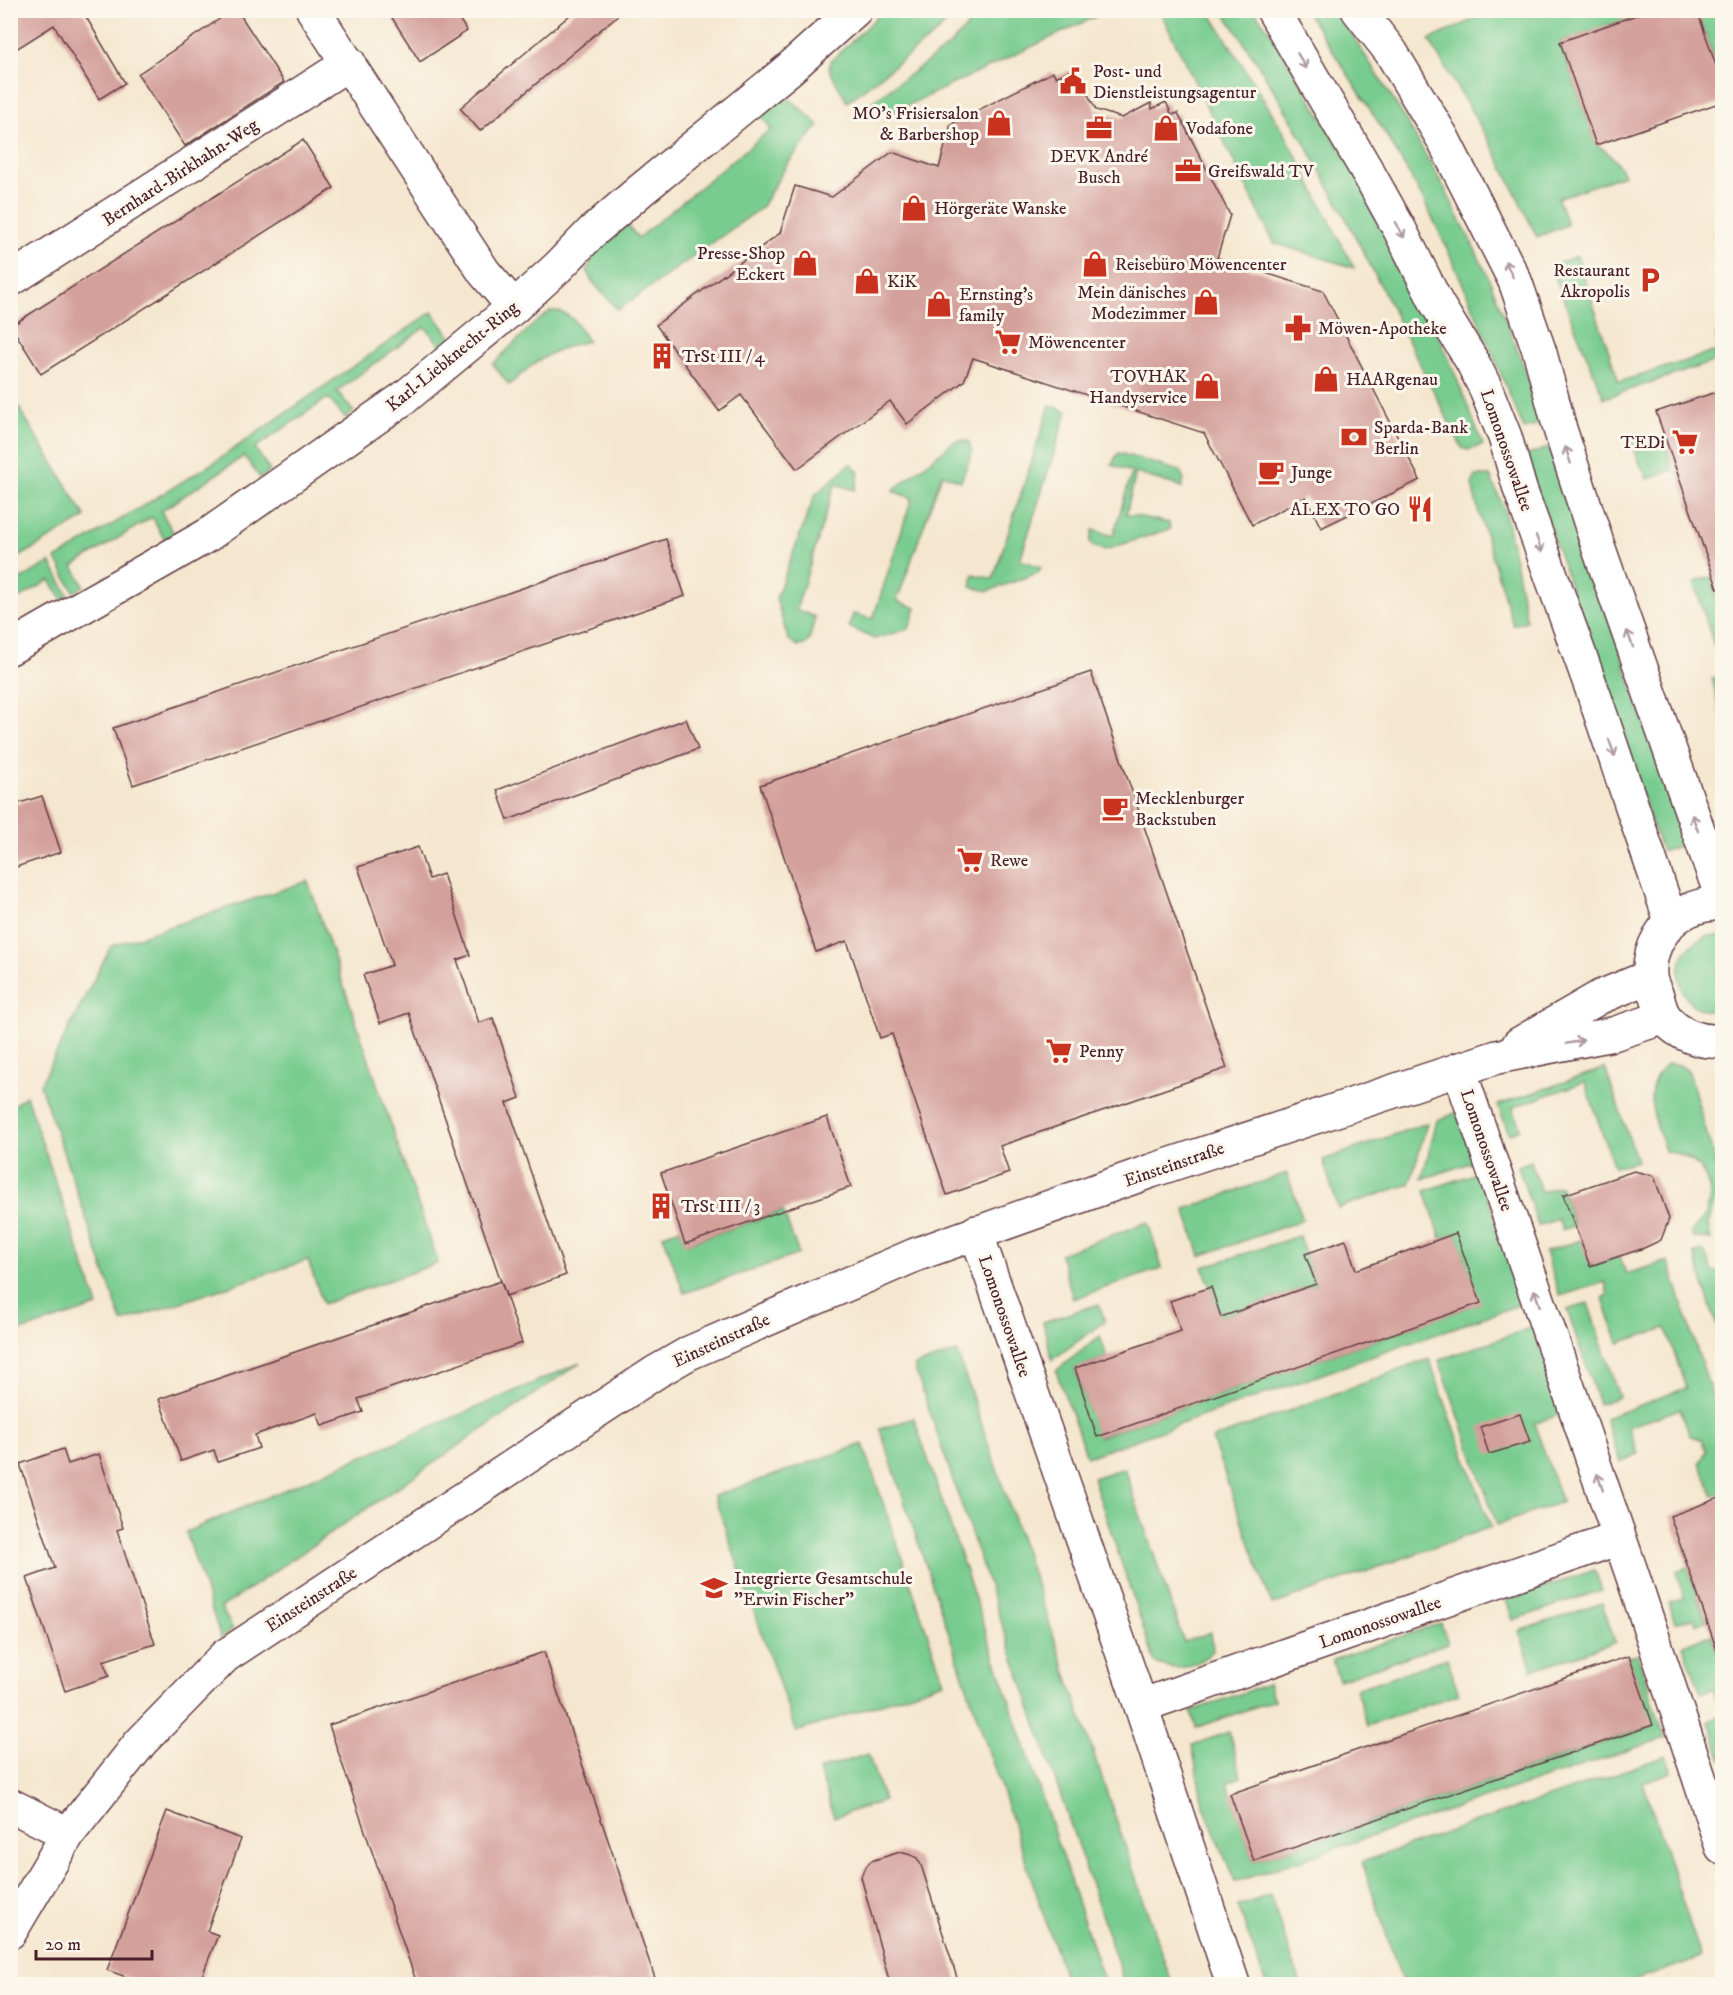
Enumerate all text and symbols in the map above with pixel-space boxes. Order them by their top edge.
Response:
one-way arrow [1296,52,1308,69]
place label: Post- und Dienstleistungsagentur [1093,61,1256,104]
public building icon: Post- und Dienstleistungsagentur [1058,66,1088,96]
place label: MO's Frisiersalon & Barbershop [852,103,980,146]
shop icon: MO's Frisiersalon & Barbershop [984,108,1014,138]
office icon: DEVK André Busch [1084,113,1114,143]
shop icon: Vodafone [1151,113,1181,143]
street label: Bernhard-Birkhahn-Weg [98,114,263,231]
place label: Vodafone [1185,118,1253,140]
place label: DEVK André Busch [1050,146,1148,189]
office icon: Greifswald TV [1173,156,1203,186]
place label: Greifswald TV [1208,161,1314,183]
shop icon: Hörgeräte Wanske [899,193,929,223]
place label: Hörgeräte Wanske [934,198,1067,220]
one-way arrow [1394,221,1406,238]
place label: Presse-Shop Eckert [697,243,785,286]
shop icon: Presse-Shop Eckert [790,248,820,278]
shop icon: Reisebüro Möwencenter [1080,249,1110,279]
place label: Reisebüro Möwencenter [1115,254,1287,276]
one-way arrow [1503,260,1515,278]
place label: Restaurant Akropolis [1553,260,1630,303]
parking icon: Restaurant Akropolis [1635,265,1665,295]
shop icon: KiK [852,266,882,296]
place label: KiK [887,271,917,293]
place label: Mein dänisches Modezimmer [1077,282,1186,325]
place label: Ernsting's family [959,284,1033,327]
shop icon: Mein dänisches Modezimmer [1191,287,1221,317]
shop icon: Ernsting's family [924,289,954,319]
street label: Karl-Liebknecht-Ring [382,297,523,417]
pharmacy icon: Möwen-Apotheke [1283,313,1313,343]
place label: Möwen-Apotheke [1318,318,1447,340]
supermarket icon: Möwencenter [993,327,1023,357]
place label: Möwencenter [1028,332,1126,354]
building icon: TrSt III / 4 [647,341,677,371]
place label: TrSt III / 4 [682,346,765,368]
shop icon: HAARgenau [1311,364,1341,394]
place label: TOVHAK Handyservice [1089,366,1187,409]
place label: HAARgenau [1346,369,1438,391]
shop icon: TOVHAK Handyservice [1192,371,1222,401]
street label: Lomonossowallee [1475,386,1537,514]
place label: Sparda-Bank Berlin [1374,417,1468,460]
bank icon: Sparda-Bank Berlin [1339,422,1369,452]
supermarket icon: TEDi [1670,427,1700,457]
place label: TEDi [1621,432,1665,454]
one-way arrow [1561,446,1572,465]
cafe icon: Junge [1256,457,1286,487]
place label: Junge [1289,462,1332,484]
restaurant icon: ALEX TO GO [1405,494,1435,524]
place label: ALEX TO GO [1290,499,1400,521]
one-way arrow [1535,534,1546,553]
one-way arrow [1623,631,1634,649]
one-way arrow [1607,738,1618,756]
place label: Mecklenburger Backstuben [1135,788,1245,831]
cafe icon: Mecklenburger Backstuben [1100,793,1130,823]
one-way arrow [1688,814,1699,833]
supermarket icon: Rewe [955,845,985,875]
place label: Rewe [990,850,1028,872]
supermarket icon: Penny [1044,1036,1074,1066]
one-way arrow [1564,1036,1584,1047]
place label: Penny [1079,1041,1124,1063]
street label: Lomonossowallee [1455,1086,1517,1214]
street label: Einsteinstraße [1121,1138,1227,1192]
building icon: TrSt III / 3 [646,1191,676,1221]
place label: TrSt III / 3 [681,1196,760,1218]
street label: Lomonossowallee [973,1252,1035,1380]
one-way arrow [1531,1289,1542,1308]
street label: Einsteinstraße [669,1309,773,1373]
one-way arrow [1594,1473,1605,1492]
street label: Einsteinstraße [262,1562,361,1638]
place label: Integrierte Gesamtschule "Erwin Fischer" [734,1568,913,1611]
school or university icon: Integrierte Gesamtschule "Erwin Fischer" [699,1573,729,1603]
street label: Lomonossowallee [1316,1592,1444,1654]
scale bar [36,1923,152,1961]
text: 20 m [45,1934,81,1956]

